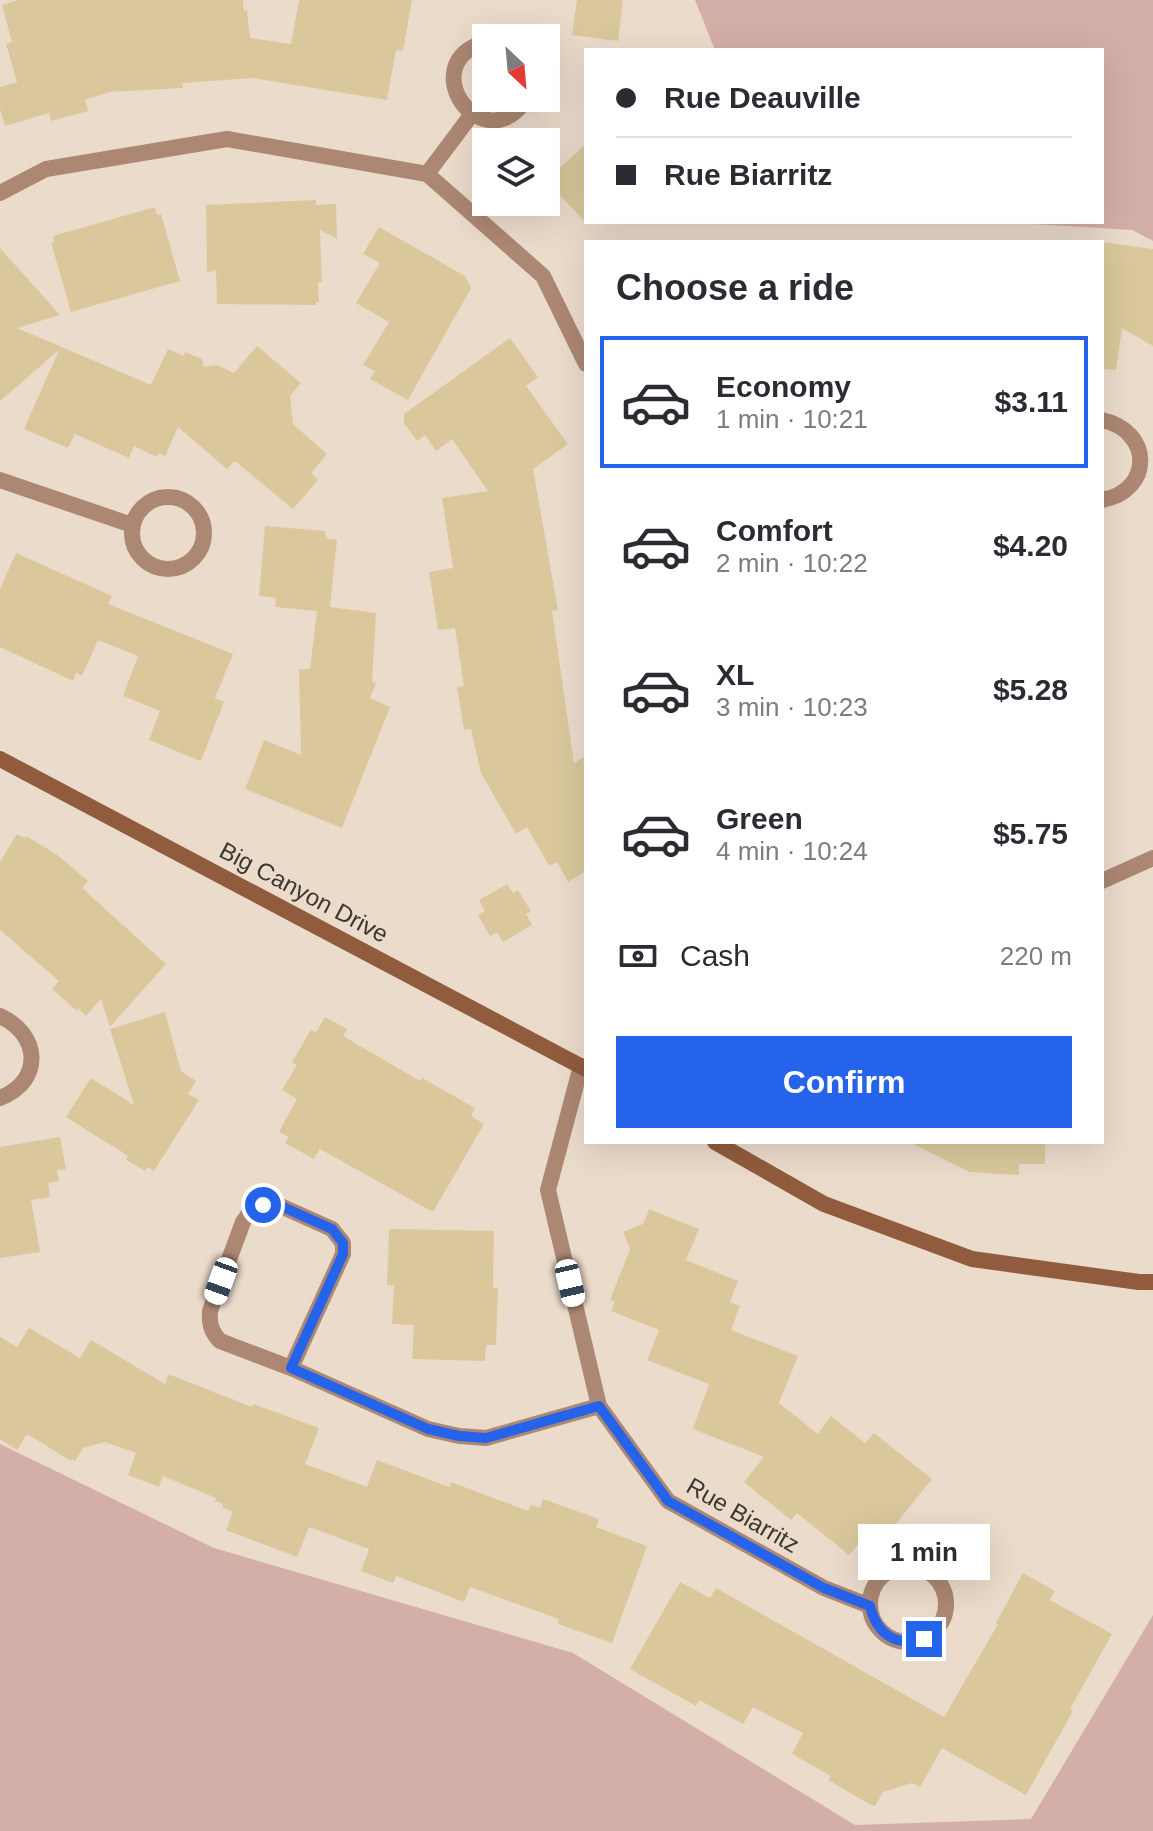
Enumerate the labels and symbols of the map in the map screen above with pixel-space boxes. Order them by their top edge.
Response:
north arrow [472,24,560,112]
street label: Big Canyon Drive [215,836,393,948]
route start [245,1187,281,1223]
car [202,1254,240,1308]
car [553,1257,587,1309]
street label: Rue Biarritz [682,1472,804,1558]
callout: 1 min [858,1523,990,1579]
route end [906,1621,942,1657]

